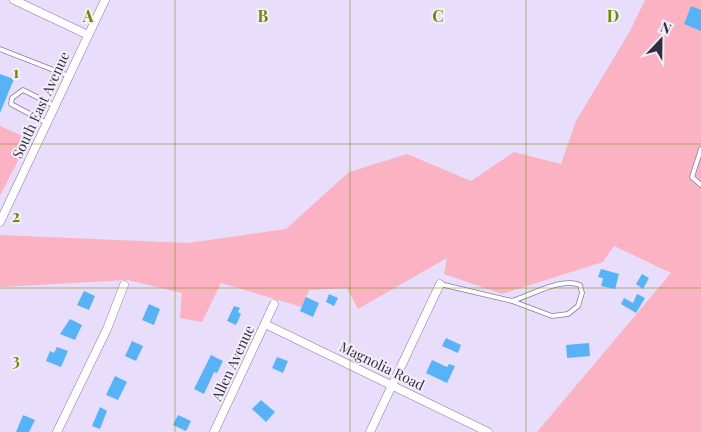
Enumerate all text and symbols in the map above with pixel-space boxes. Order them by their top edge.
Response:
text: A [82,5,94,26]
text: B [258,5,269,26]
text: C [432,5,444,26]
text: D [607,5,619,26]
north arrow [636,15,686,65]
text: N [658,17,674,38]
street label: South East Avenue [7,48,74,161]
text: 1 [13,61,19,82]
text: 2 [12,205,20,226]
street label: Allen Avenue [206,322,258,405]
street label: Magnolia Road [336,337,428,394]
text: 3 [12,349,20,370]

